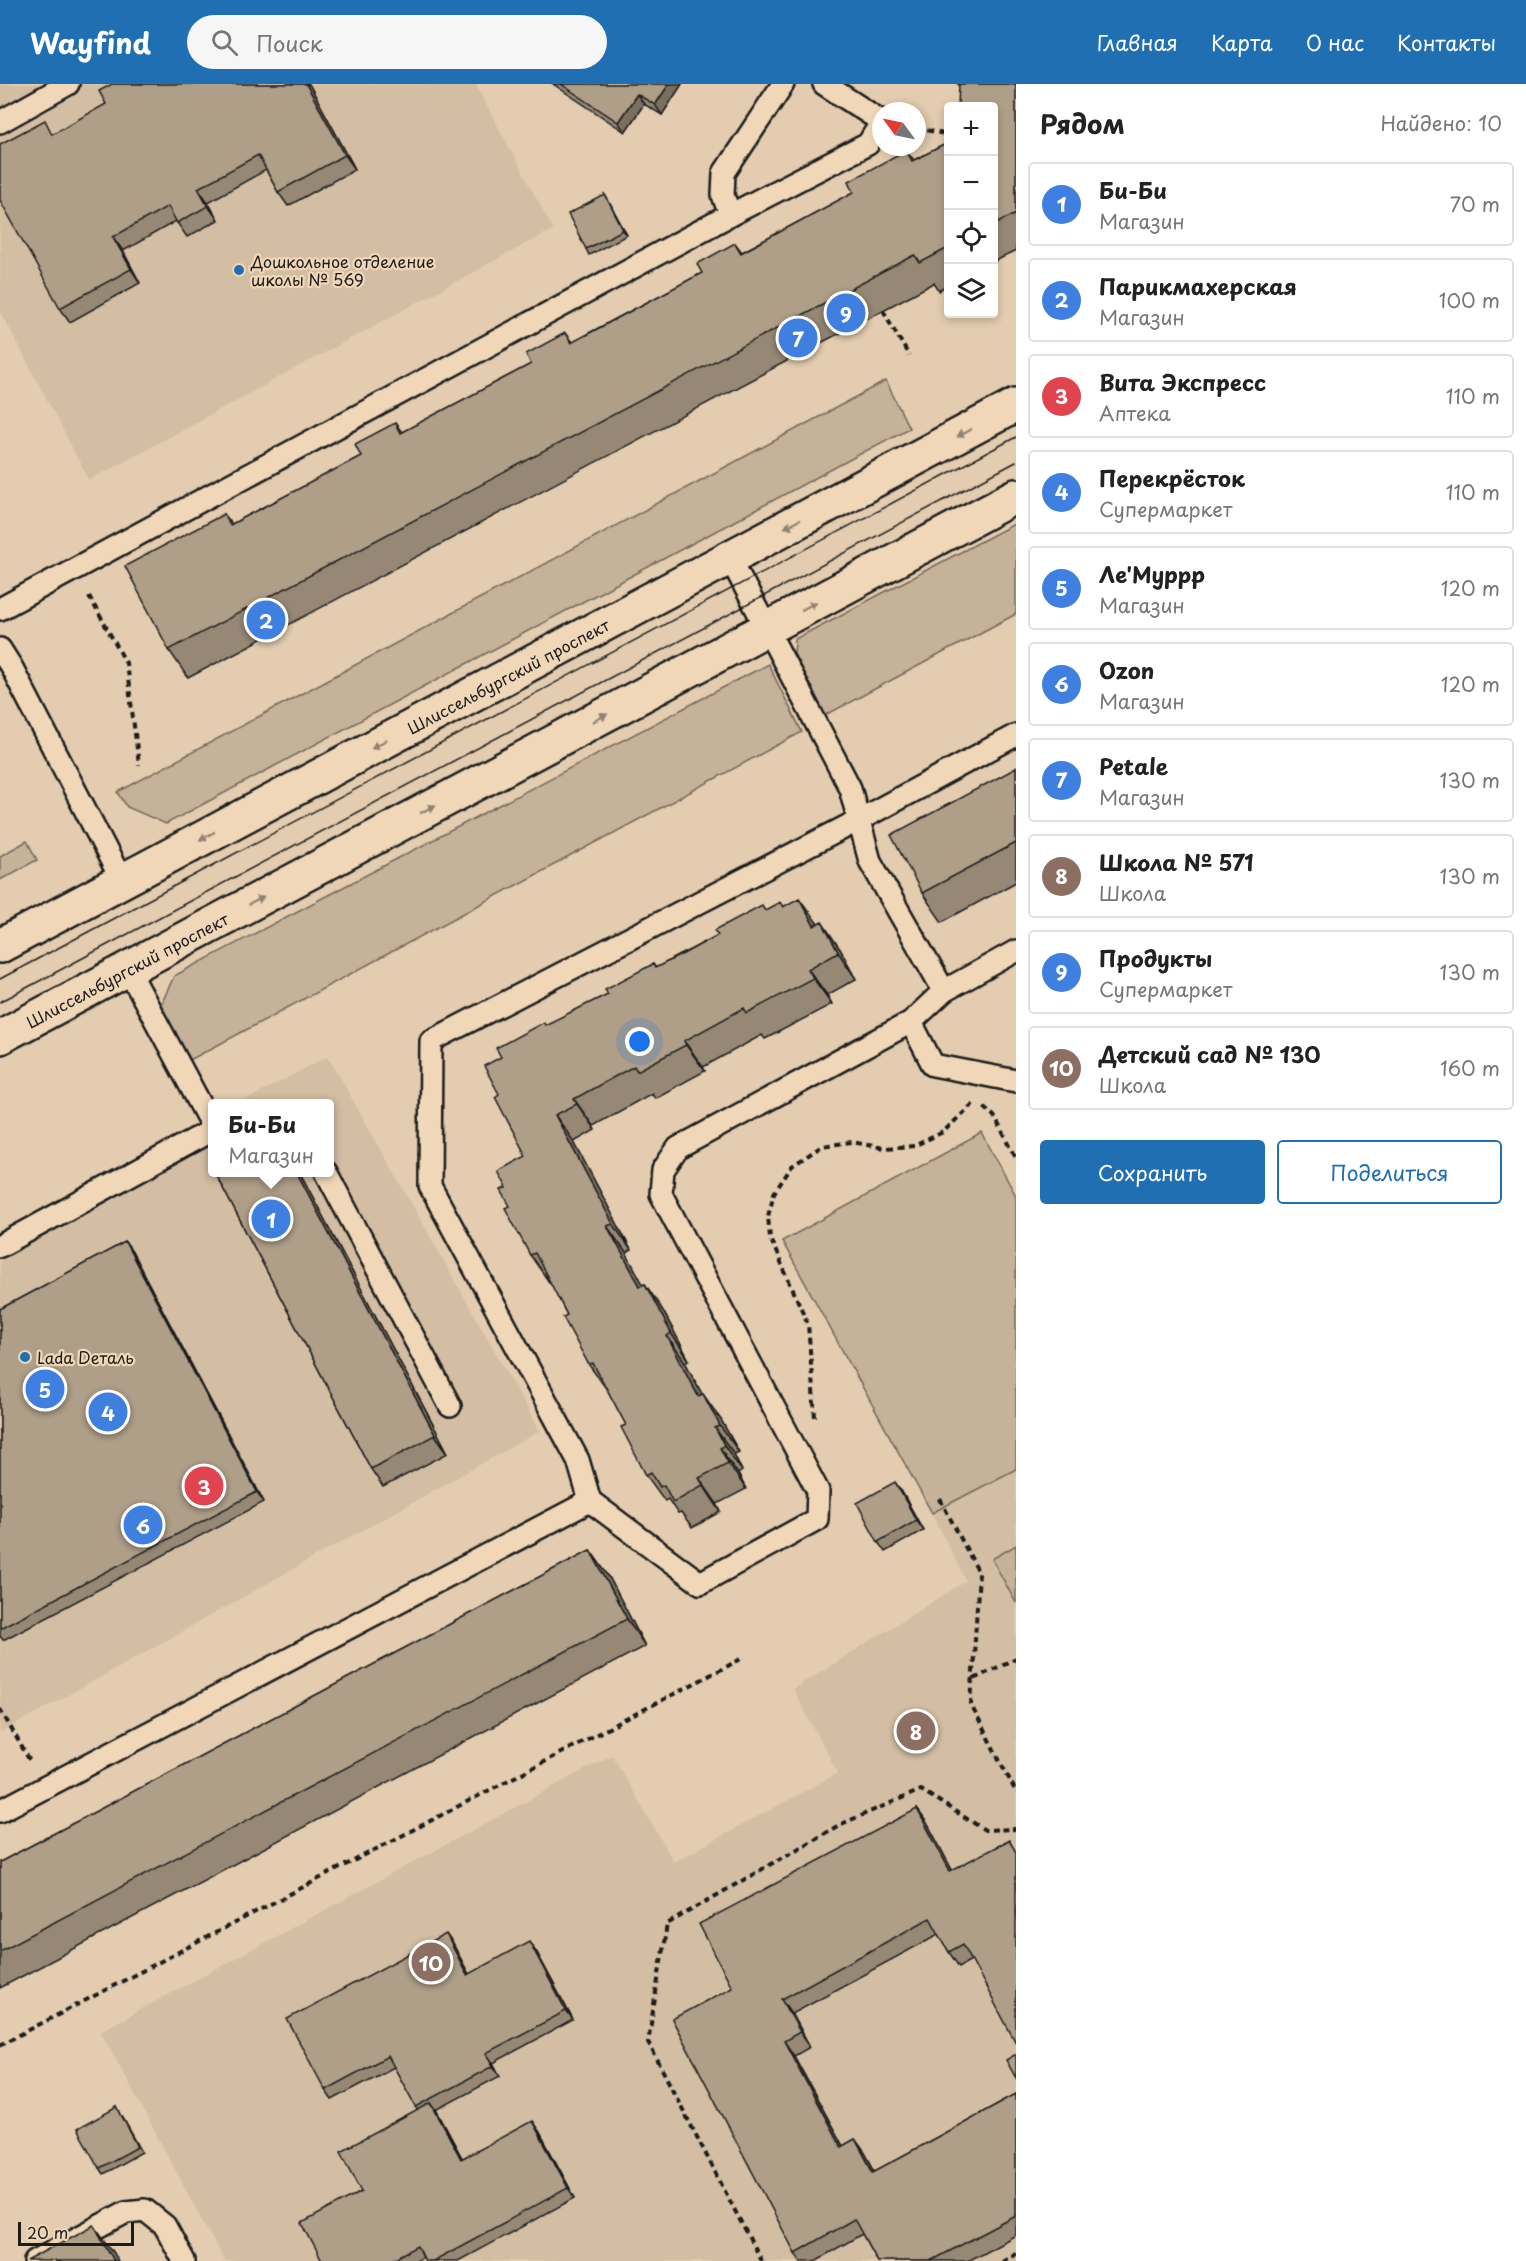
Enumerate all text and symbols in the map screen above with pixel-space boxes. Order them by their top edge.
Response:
search box [187,15,607,69]
text: Wayfind [30,21,151,64]
icon: search [208,26,241,59]
text: Поиск [256,26,323,59]
text: Главная [1097,26,1178,58]
text: Карта [1211,26,1273,58]
text: О нас [1306,26,1364,58]
text: Контакты [1397,26,1496,58]
north arrow [872,102,926,156]
map controls [944,102,998,318]
button: + [944,102,998,156]
text: Рядом [1040,104,1125,143]
text: Найдено: 10 [1380,108,1502,138]
button: − [944,156,998,210]
text: Би-Би [1099,173,1167,206]
text: 1 [1057,189,1066,219]
text: 70 m [1450,189,1500,219]
text: Магазин [1099,206,1185,236]
button: locate [944,210,998,264]
place label: Дошкольное отделение школы № 569 [250,249,434,291]
marker: Дошкольное отделение школы № 569 [232,263,246,277]
button: layers [944,264,998,318]
text: Парикмахерская [1099,269,1297,302]
text: 2 [1054,285,1069,315]
text: 100 m [1439,285,1500,315]
pin: 9 [826,290,866,336]
text: Магазин [1099,302,1185,332]
pin: 7 [778,316,818,360]
text: Вита Экспресс [1099,365,1266,398]
text: 3 [1055,381,1068,411]
text: 110 m [1446,381,1500,411]
text: Аптека [1099,398,1171,428]
one-way arrow [956,428,973,438]
text: Перекрёсток [1099,461,1245,494]
text: 4 [1055,477,1068,507]
text: 110 m [1446,477,1500,507]
text: Супермаркет [1099,494,1232,524]
one-way arrow [784,519,801,529]
text: Ле'Муррр [1099,557,1205,590]
text: 5 [1055,573,1068,603]
text: 120 m [1441,573,1500,603]
text: Магазин [1099,590,1185,620]
pin: 2 [246,598,286,642]
one-way arrow [801,601,818,611]
street label: Шлиссельбургский проспект [403,612,614,740]
text: Ozon [1099,653,1154,686]
text: 6 [1054,669,1069,699]
text: 120 m [1441,669,1500,699]
text: Магазин [1099,686,1185,716]
one-way arrow [591,713,608,723]
one-way arrow [371,739,388,749]
text: Petale [1099,749,1168,782]
text: 7 [1056,765,1067,795]
text: 130 m [1440,765,1500,795]
text: Магазин [1099,782,1185,812]
one-way arrow [419,805,436,814]
one-way arrow [198,831,215,841]
text: Школа № 571 [1099,845,1254,878]
text: 8 [1055,861,1068,891]
text: 130 m [1440,861,1500,891]
text: Школа [1099,878,1166,908]
one-way arrow [247,896,264,906]
street label: Шлиссельбургский проспект [22,906,233,1034]
text: Продукты [1099,941,1212,974]
text: 9 [1056,957,1067,987]
text: 130 m [1440,957,1500,987]
text: Супермаркет [1099,974,1232,1004]
your location [625,1027,654,1056]
text: Детский сад № 130 [1099,1037,1321,1070]
text: 10 [1049,1053,1074,1083]
text: 160 m [1440,1053,1500,1083]
text: Школа [1099,1070,1166,1100]
popup [208,1099,334,1177]
text: Би-Би [228,1107,296,1140]
text: Магазин [228,1140,314,1170]
button: Сохранить [1040,1140,1265,1204]
button: Поделиться [1277,1140,1502,1204]
pin: 1 [252,1196,290,1242]
place label: Lada Dеталь [37,1345,134,1369]
marker: Lada Dеталь [18,1350,32,1364]
pin: 5 [26,1366,64,1412]
pin: 4 [88,1390,128,1434]
pin: 3 [184,1464,224,1508]
pin: 6 [124,1502,162,1548]
pin: 8 [896,1708,936,1754]
pin: 10 [412,1940,450,1984]
scale bar [18,2219,134,2246]
text: 20 m [27,2220,68,2244]

